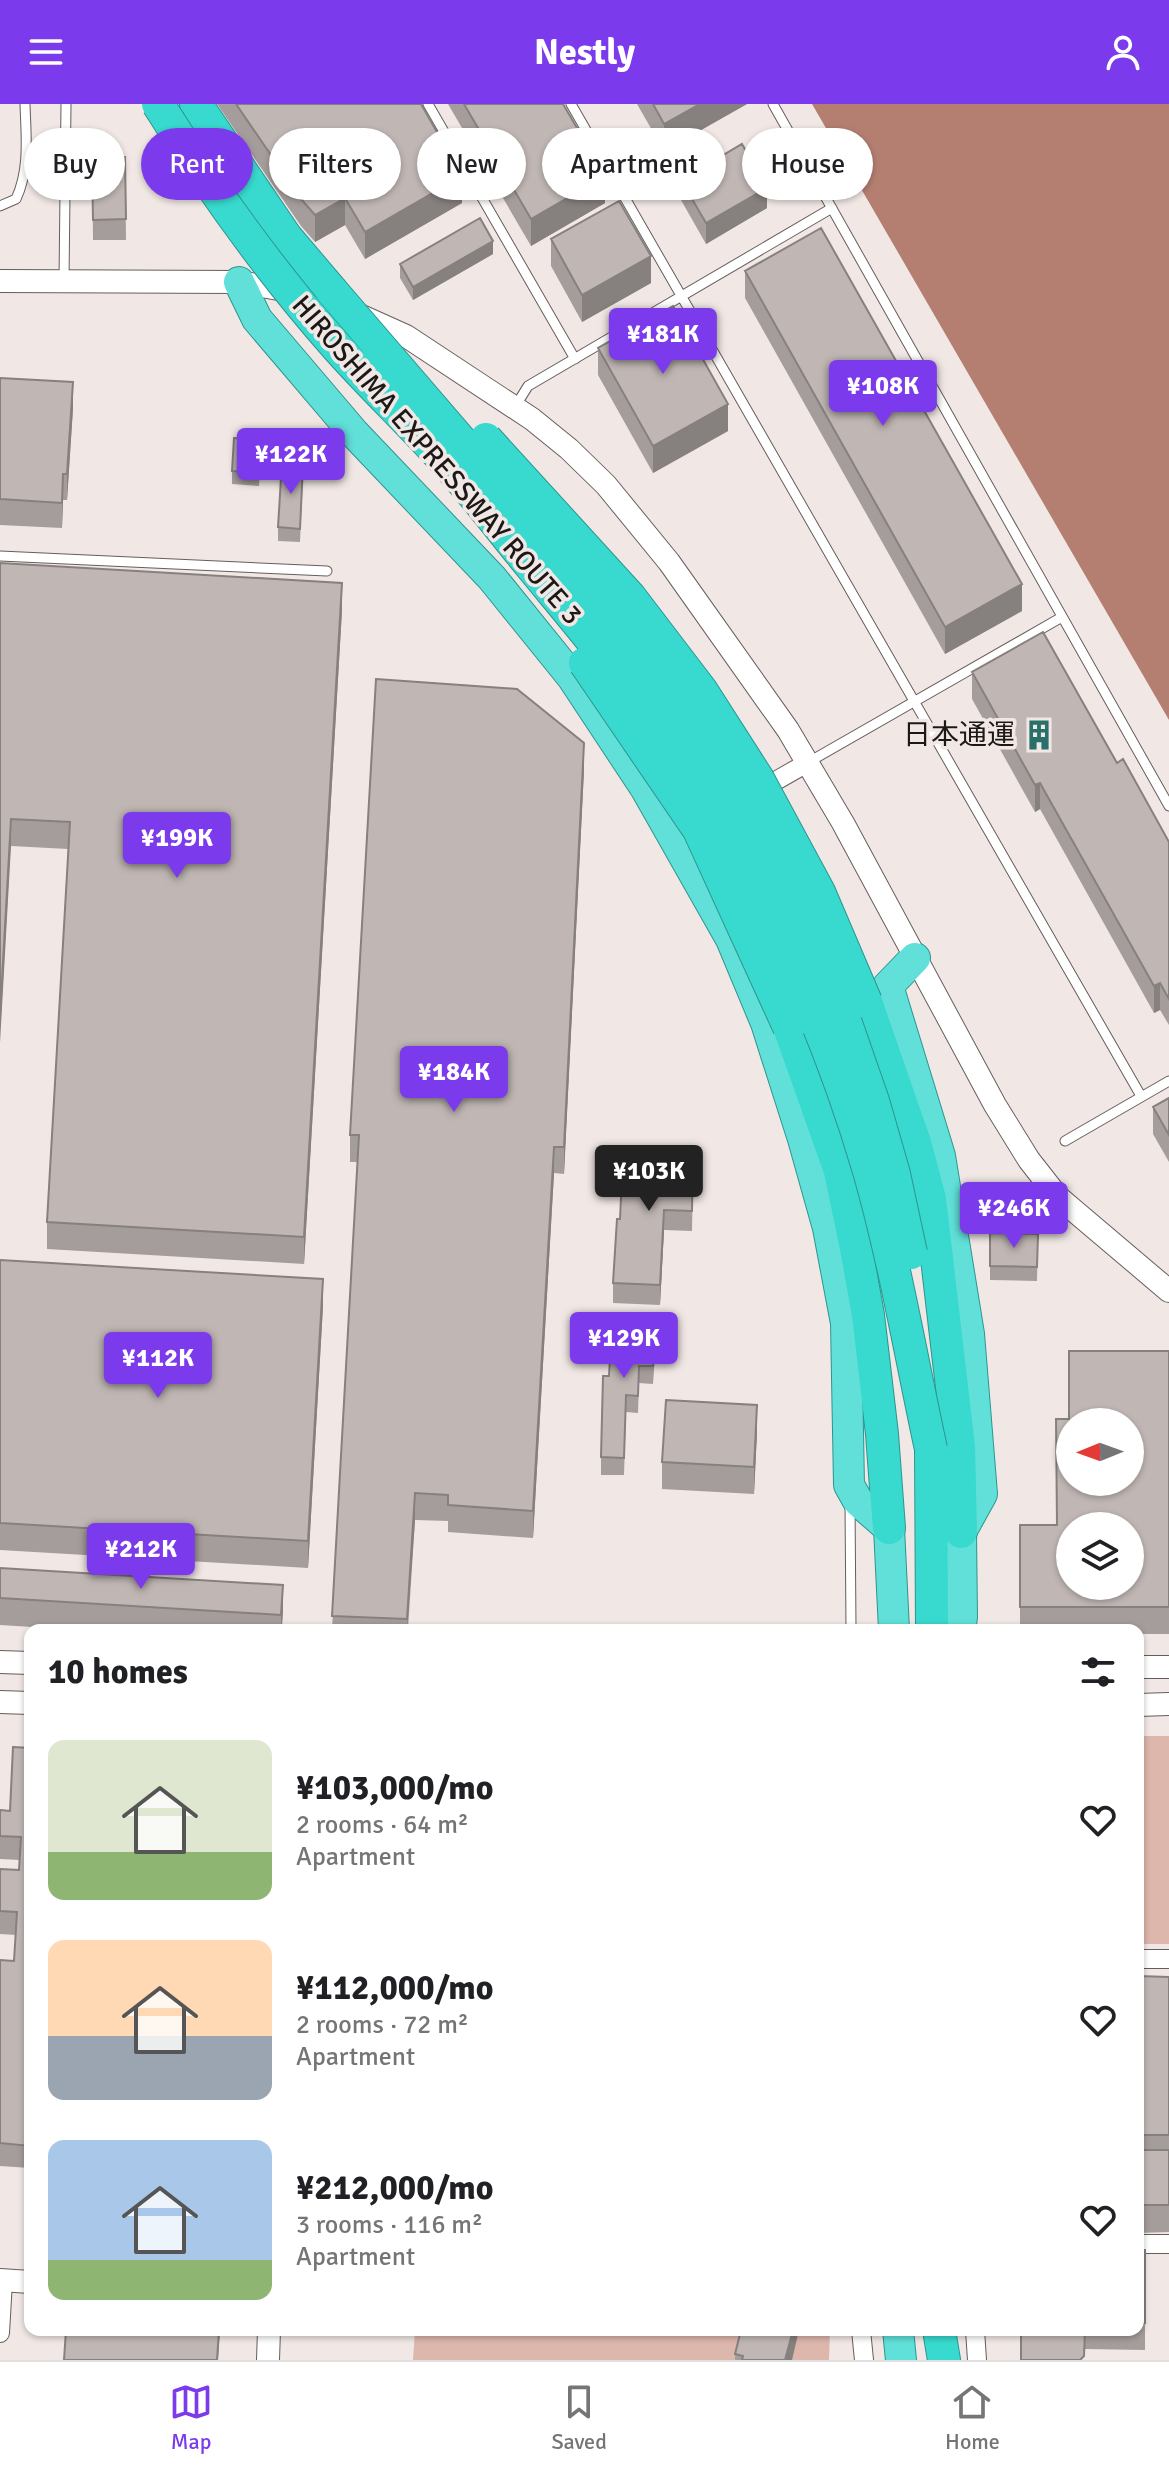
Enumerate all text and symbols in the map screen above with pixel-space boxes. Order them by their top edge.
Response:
icon: menu [24,30,68,74]
text: Nestly [534,30,635,75]
icon: person [1101,30,1145,74]
chip: Buy [24,128,125,200]
chip: Rent [141,128,253,200]
chip: Filters [269,128,401,200]
chip: New [417,128,526,200]
chip: Apartment [542,128,726,200]
chip: House [742,128,873,200]
street label: HIROSHIMA EXPRESSWAY ROUTE 3 [285,288,589,632]
pin: ¥181K [607,308,719,376]
text: ¥181K [627,318,699,350]
pin: ¥108K [827,360,939,428]
text: ¥108K [847,370,919,402]
pin: ¥122K [235,428,347,496]
text: ¥122K [255,438,327,470]
place label: 日本通運 [903,718,1015,752]
building icon: 日本通運 [1022,718,1056,752]
pin: ¥199K [121,812,233,880]
text: ¥199K [141,822,213,854]
pin: ¥184K [398,1046,510,1114]
text: ¥184K [418,1056,490,1088]
pin: ¥103K [593,1145,705,1213]
text: ¥103K [613,1155,685,1187]
pin: ¥246K [958,1182,1070,1250]
text: ¥246K [978,1192,1050,1224]
pin: ¥129K [568,1312,680,1380]
text: ¥129K [588,1322,660,1354]
pin: ¥112K [102,1332,214,1400]
text: ¥112K [122,1342,194,1374]
north arrow [1056,1408,1144,1496]
map controls [1056,1408,1144,1600]
button: layers [1056,1512,1144,1600]
pin: ¥212K [85,1523,197,1591]
text: ¥212K [105,1533,177,1565]
icon: filters [1076,1650,1120,1694]
text: 10 homes [48,1651,188,1693]
text: ¥103,000/mo [296,1767,494,1809]
icon: home [112,1772,208,1868]
icon: heart [1076,1798,1120,1842]
text: 2 rooms · 64 m² [296,1809,469,1841]
text: Apartment [296,1841,415,1873]
text: ¥112,000/mo [296,1967,494,2009]
icon: home [112,1972,208,2068]
icon: heart [1076,1998,1120,2042]
text: 2 rooms · 72 m² [296,2009,469,2041]
text: Apartment [296,2041,415,2073]
text: ¥212,000/mo [296,2167,494,2209]
icon: home [112,2172,208,2268]
icon: heart [1076,2198,1120,2242]
text: 3 rooms · 116 m² [296,2209,483,2241]
text: Apartment [296,2241,415,2273]
tab: Map [169,2380,213,2455]
tab: Saved [551,2380,607,2455]
tab: Home [945,2380,1000,2455]

